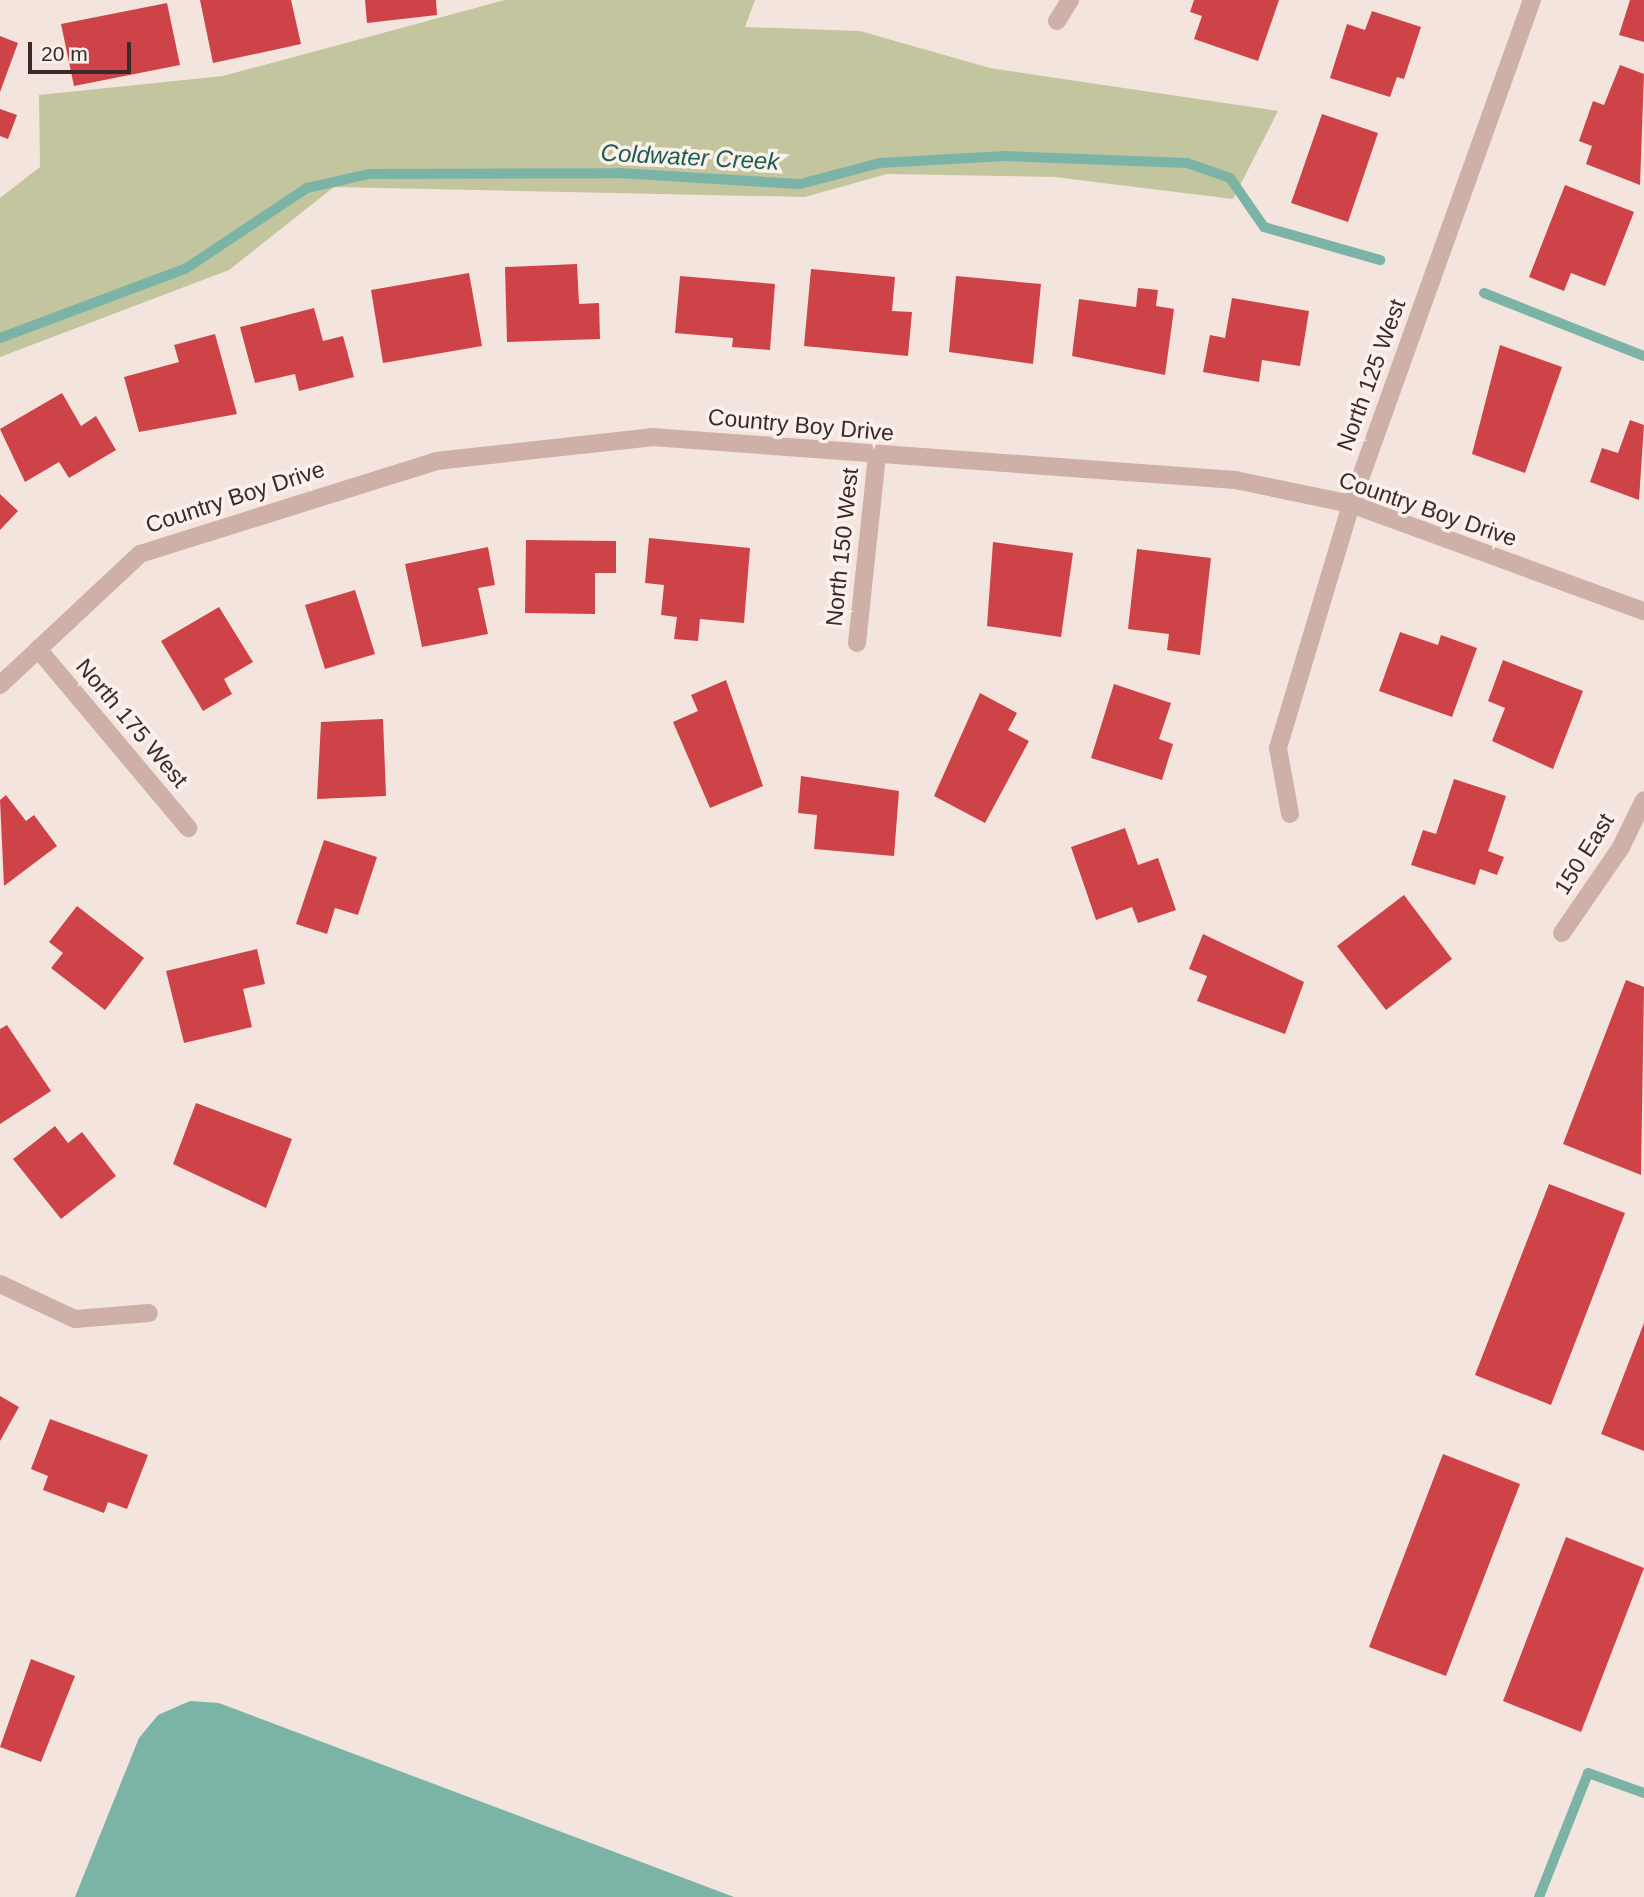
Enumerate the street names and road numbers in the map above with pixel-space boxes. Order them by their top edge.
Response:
street label: North 125 West [1331,295,1411,455]
street label: Country Boy Drive [707,403,895,447]
street label: Country Boy Drive [142,455,328,539]
street label: North 150 West [820,466,864,628]
street label: Country Boy Drive [1335,466,1521,552]
street label: North 175 West [70,653,194,793]
street label: 150 East [1548,808,1620,900]

